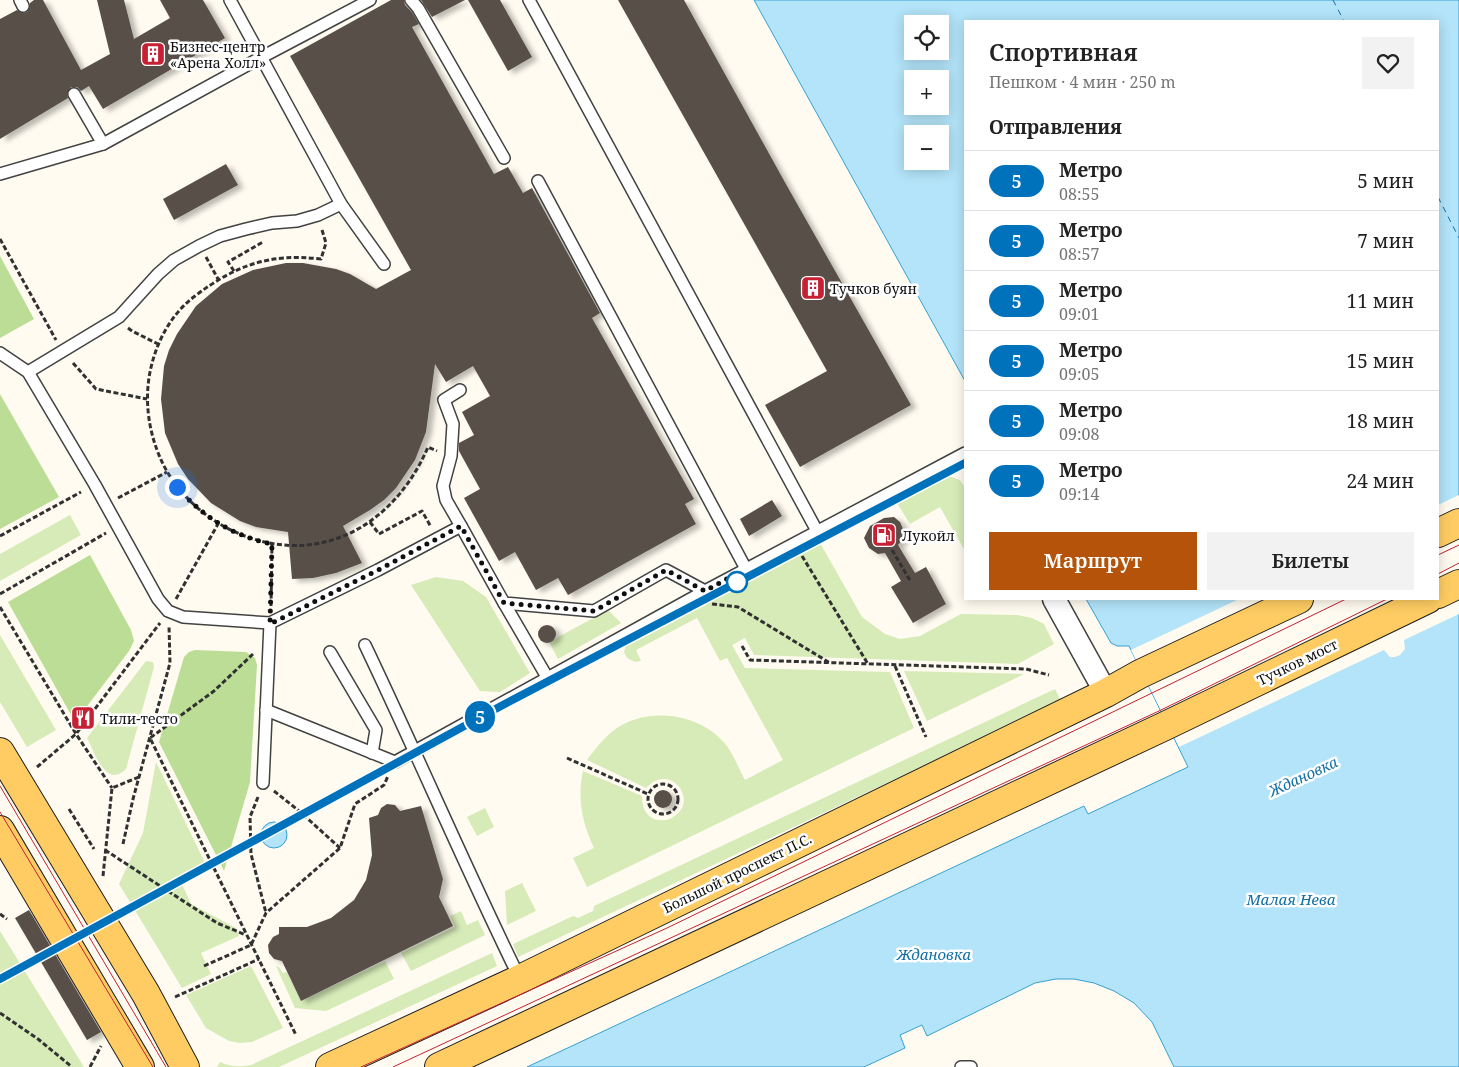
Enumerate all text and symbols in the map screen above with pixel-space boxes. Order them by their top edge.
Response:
map controls [904,15,949,170]
button: locate [904,15,949,60]
text: Спортивная [989,35,1138,68]
place label: Бизнес-центр «Арена Холл» [170,37,266,72]
button: heart [1362,37,1414,89]
building icon: Бизнес-центр «Арена Холл» [140,41,166,67]
button: + [904,70,949,115]
text: Пешком · 4 мин · 250 m [989,71,1176,93]
text: Отправления [989,114,1122,140]
button: − [904,125,949,170]
text: Метро [1059,157,1122,183]
text: 5 мин [1357,168,1414,194]
text: 5 [1011,169,1022,193]
text: 08:55 [1059,183,1099,205]
text: Метро [1059,217,1122,243]
text: 7 мин [1357,228,1414,254]
text: 5 [1011,229,1022,253]
text: 08:57 [1059,243,1099,265]
building icon: Тучков буян [800,275,826,301]
text: Метро [1059,277,1122,303]
place label: Тучков буян [830,279,917,298]
text: 11 мин [1347,288,1414,314]
text: 5 [1011,289,1022,313]
text: 09:01 [1059,303,1099,325]
text: Метро [1059,337,1122,363]
text: 15 мин [1347,348,1414,374]
text: 5 [1011,349,1022,373]
text: 09:05 [1059,363,1099,385]
text: Метро [1059,397,1122,423]
text: 18 мин [1347,408,1414,434]
text: 5 [1011,409,1022,433]
text: 09:08 [1059,423,1099,445]
text: Метро [1059,457,1122,483]
text: 24 мин [1347,468,1414,494]
text: 5 [1011,469,1022,493]
your location [165,475,190,500]
text: 09:14 [1059,483,1099,505]
fuel station icon: Лукойл [871,522,897,548]
place label: Лукойл [902,526,955,545]
button: Маршрут [989,532,1197,590]
button: Билеты [1207,532,1414,590]
unlabelled marker [726,571,748,593]
street label: Тучков мост [1254,634,1341,690]
line badge: 5 [464,701,496,733]
restaurant icon: Тили-тесто [70,705,96,731]
text: 5 [475,705,485,729]
place label: Тили-тесто [100,709,178,728]
water label: Ждановка [1263,751,1341,802]
street label: Большой проспект П.С. [659,829,815,917]
water label: Малая Нева [1245,889,1336,909]
water label: Ждановка [895,944,971,964]

